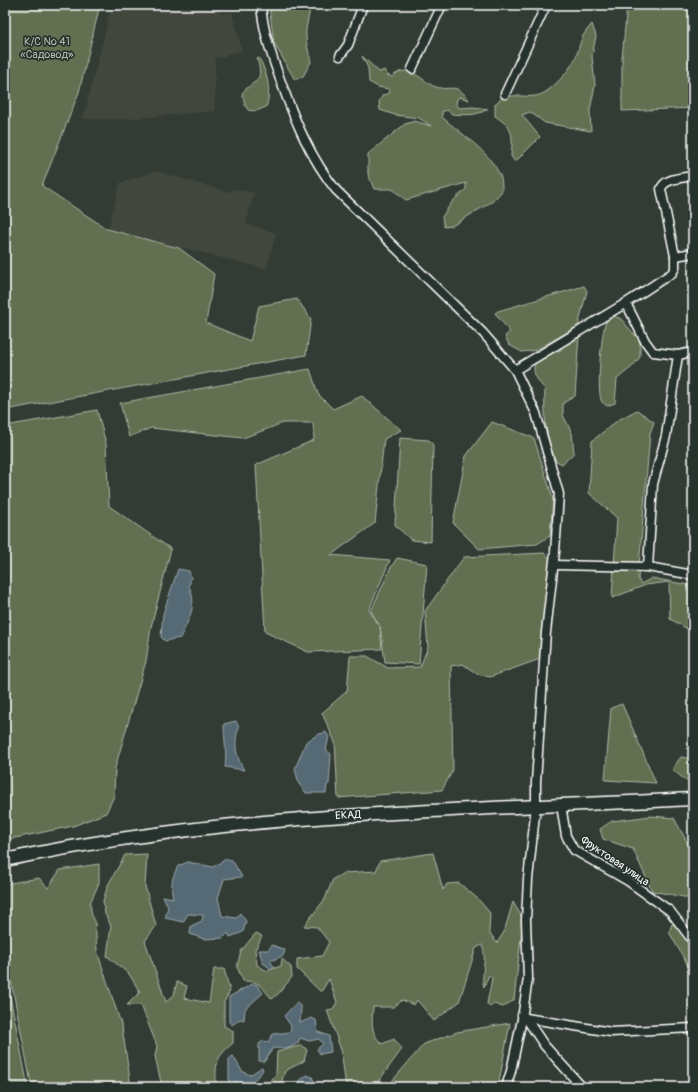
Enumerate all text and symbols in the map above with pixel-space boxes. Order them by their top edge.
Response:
park label: К/С № 41 «Садовод» [20,35,74,61]
street label: ЕКАД [335,808,362,822]
street label: Фруктовая улица [578,833,652,889]

